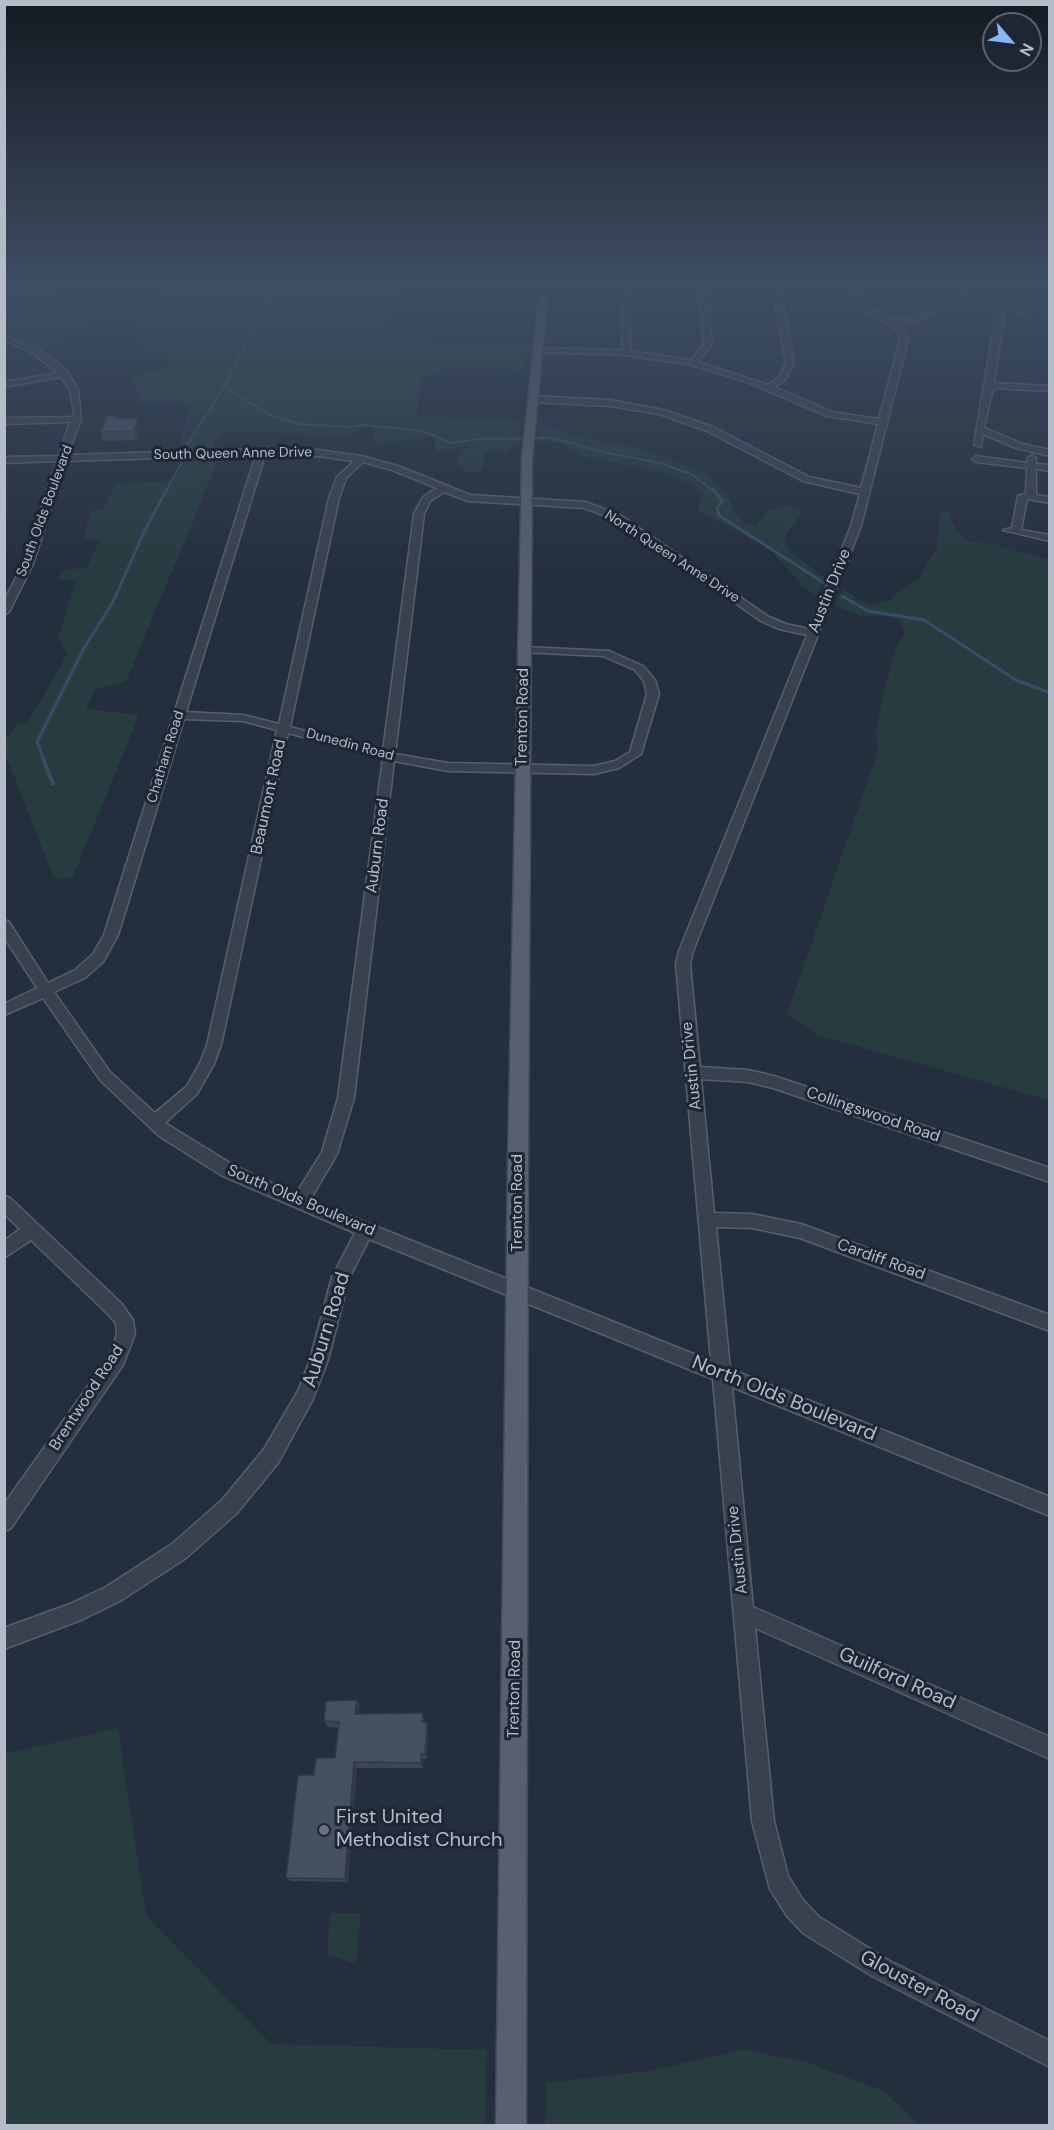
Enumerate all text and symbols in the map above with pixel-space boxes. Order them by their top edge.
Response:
north arrow [982,12,1042,72]
text: N [1015,40,1039,60]
street label: South Olds Boulevard [13,443,77,579]
street label: South Queen Anne Drive [154,444,312,464]
street label: North Queen Anne Drive [602,507,742,607]
street label: Austin Drive [804,546,856,636]
street label: Trenton Road [513,668,533,766]
street label: Chatham Road [144,709,188,805]
street label: Dunedin Road [304,725,396,765]
street label: Beaumont Road [247,738,291,856]
street label: Auburn Road [363,797,393,895]
street label: Austin Drive [678,1021,706,1111]
street label: Collingswood Road [804,1083,942,1147]
street label: Trenton Road [508,1154,528,1252]
street label: South Olds Boulevard [224,1161,378,1241]
street label: Cardiff Road [834,1235,928,1285]
street label: Auburn Road [298,1269,356,1391]
street label: Brentwood Road [46,1342,128,1454]
street label: North Olds Boulevard [688,1351,880,1447]
street label: Austin Drive [724,1505,752,1595]
street label: Trenton Road [505,1640,525,1738]
street label: Guilford Road [835,1642,959,1716]
place label: First United Methodist Church [336,1806,502,1853]
marker: First United Methodist Church [317,1823,331,1837]
street label: Glouster Road [856,1946,982,2028]

